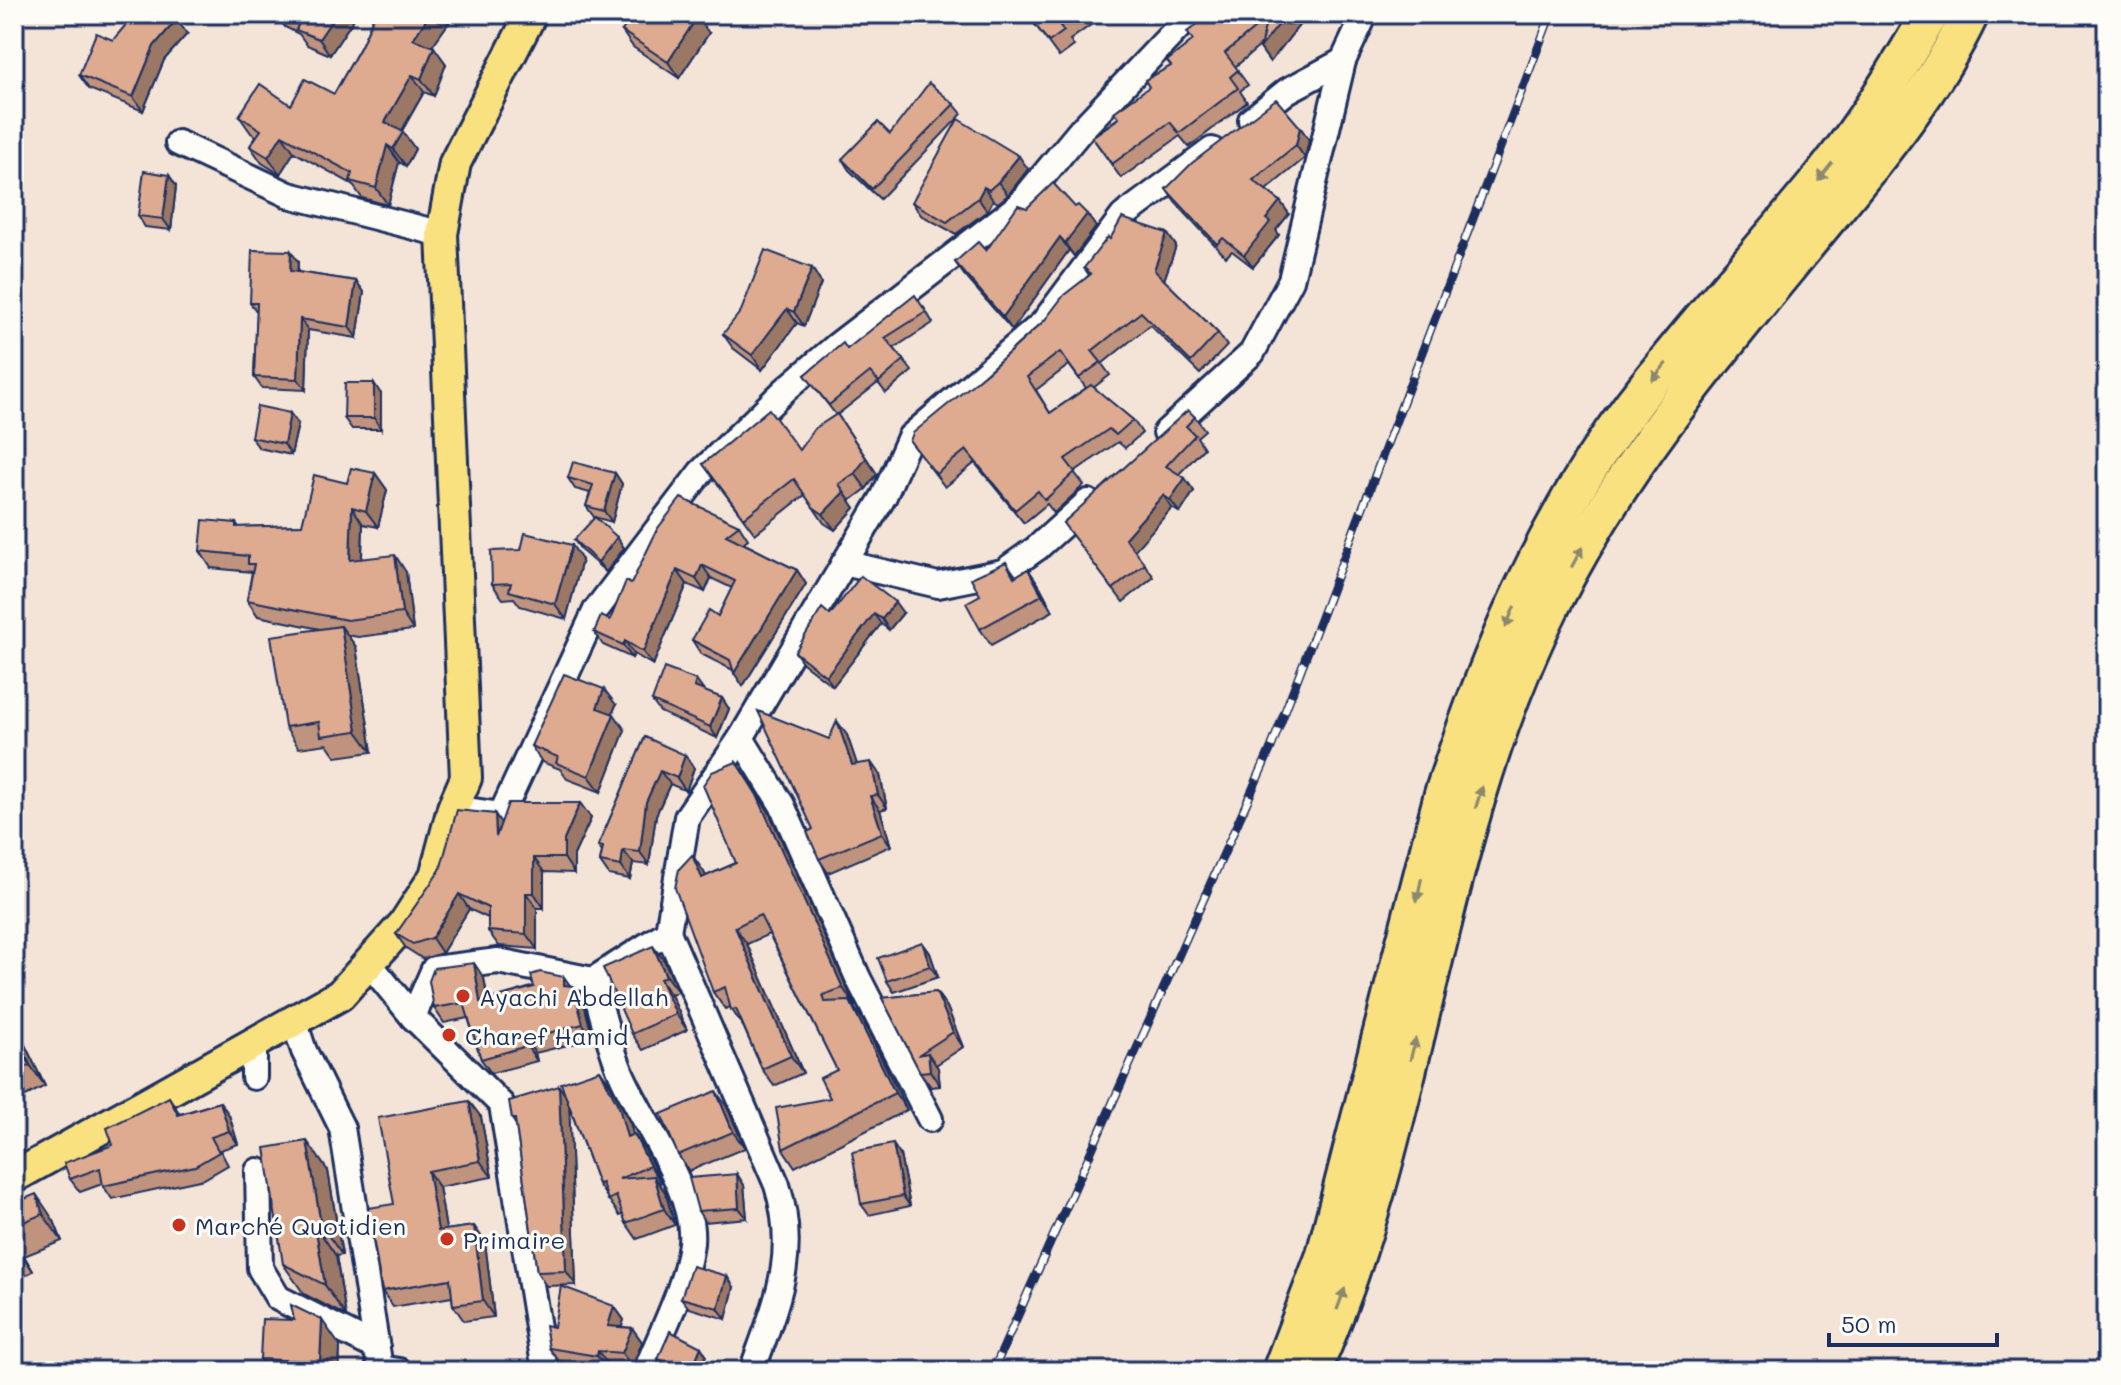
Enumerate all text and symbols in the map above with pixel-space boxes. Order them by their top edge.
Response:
one-way arrow [1817,162,1834,182]
one-way arrow [1651,362,1668,382]
one-way arrow [1570,546,1583,569]
one-way arrow [1503,606,1516,629]
one-way arrow [1473,785,1486,809]
one-way arrow [1412,878,1425,903]
place label: Ayachi Abdellah [479,981,668,1012]
marker: Ayachi Abdellah [454,987,472,1005]
place label: Charef Hamid [465,1020,628,1051]
marker: Charef Hamid [440,1026,458,1044]
one-way arrow [1408,1036,1420,1061]
place label: Marché Quotidien [195,1210,406,1241]
marker: Marché Quotidien [170,1216,188,1234]
place label: Primaire [463,1224,565,1255]
marker: Primaire [438,1230,456,1248]
one-way arrow [1336,1287,1348,1311]
scale bar [1829,1297,1997,1347]
text: 50 m [1841,1308,1897,1339]

